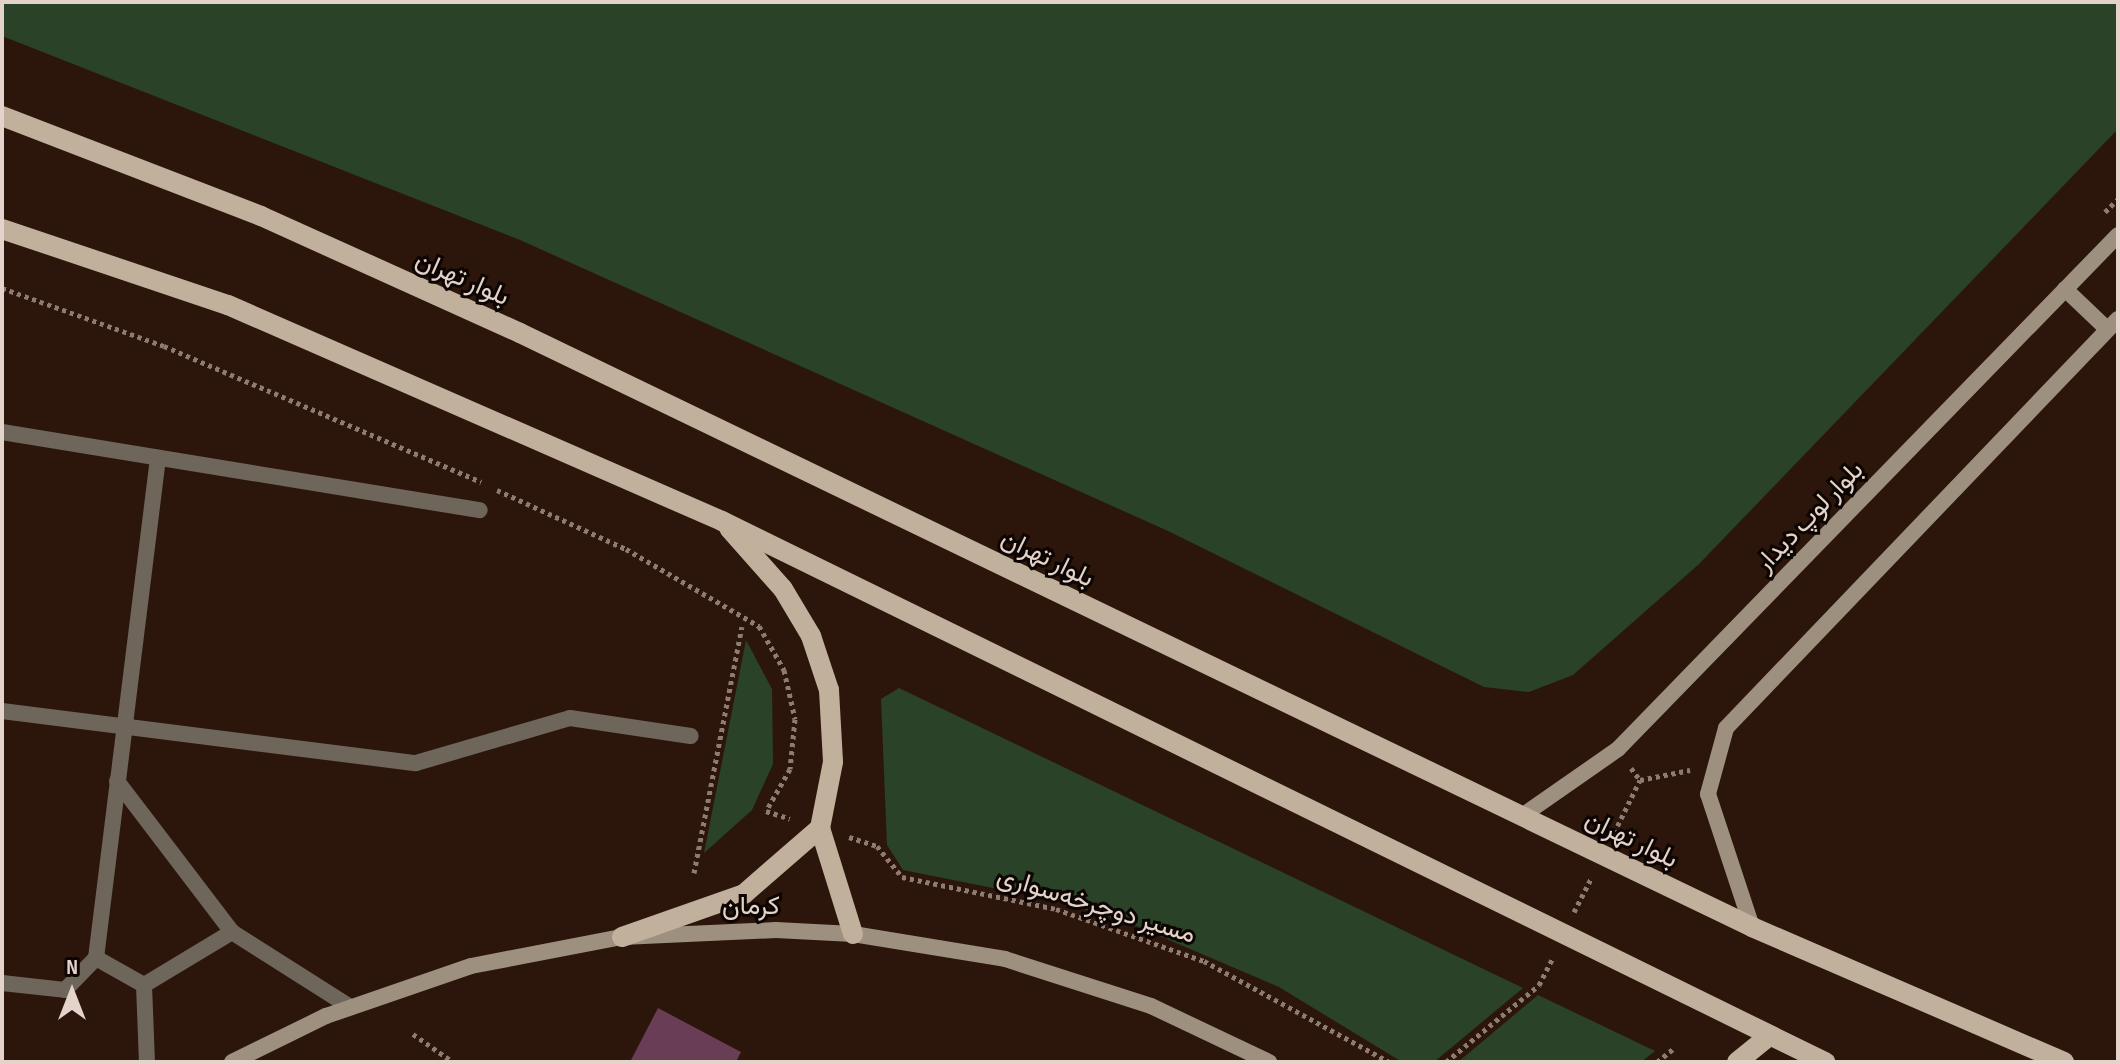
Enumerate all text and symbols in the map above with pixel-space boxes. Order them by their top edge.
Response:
street label: بلوار تهران [410,245,514,313]
street label: بلوار لوپ دیدار [1750,455,1870,579]
street label: بلوار تهران [996,523,1098,595]
street label: بلوار تهران [1580,804,1682,876]
street label: مسیر دوچرخه‌سواری [993,861,1199,951]
street label: کرمان [722,891,780,923]
north arrow [32,952,112,1032]
text: N [66,954,78,981]

